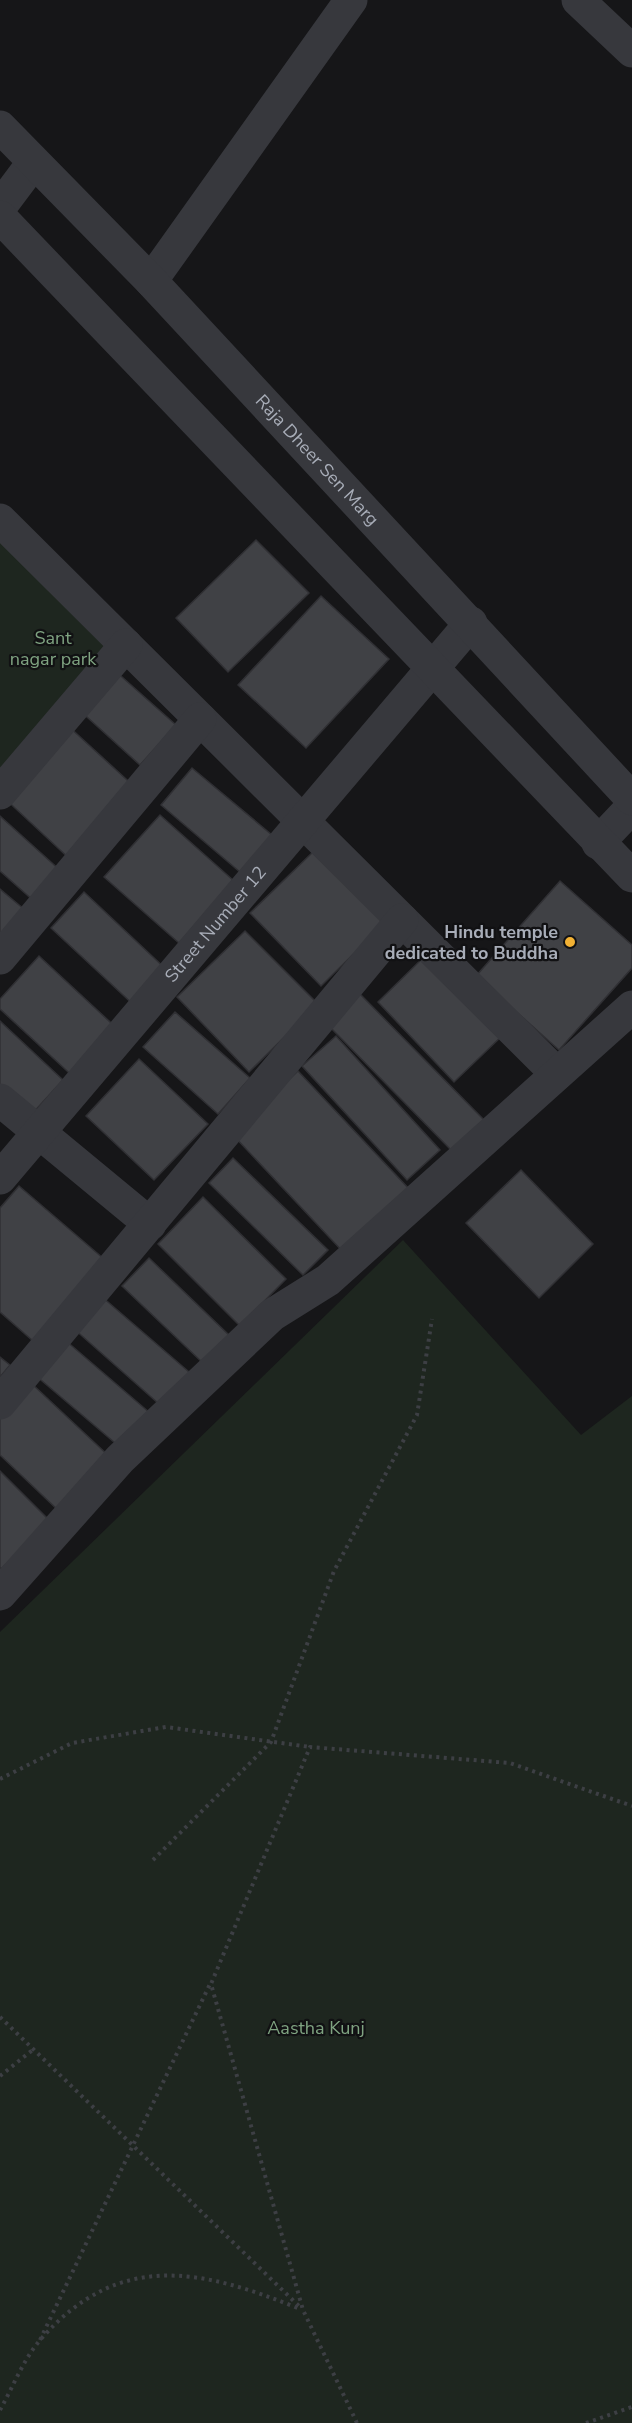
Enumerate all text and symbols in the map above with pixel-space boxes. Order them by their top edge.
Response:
street label: Raja Dheer Sen Marg [250,389,384,531]
park label: Sant nagar park [10,626,97,671]
street label: Street Number 12 [159,861,272,987]
place label: Hindu temple dedicated to Buddha [385,920,558,965]
marker: Hindu temple dedicated to Buddha [563,935,577,949]
park label: Aastha Kunj [267,2016,365,2040]

